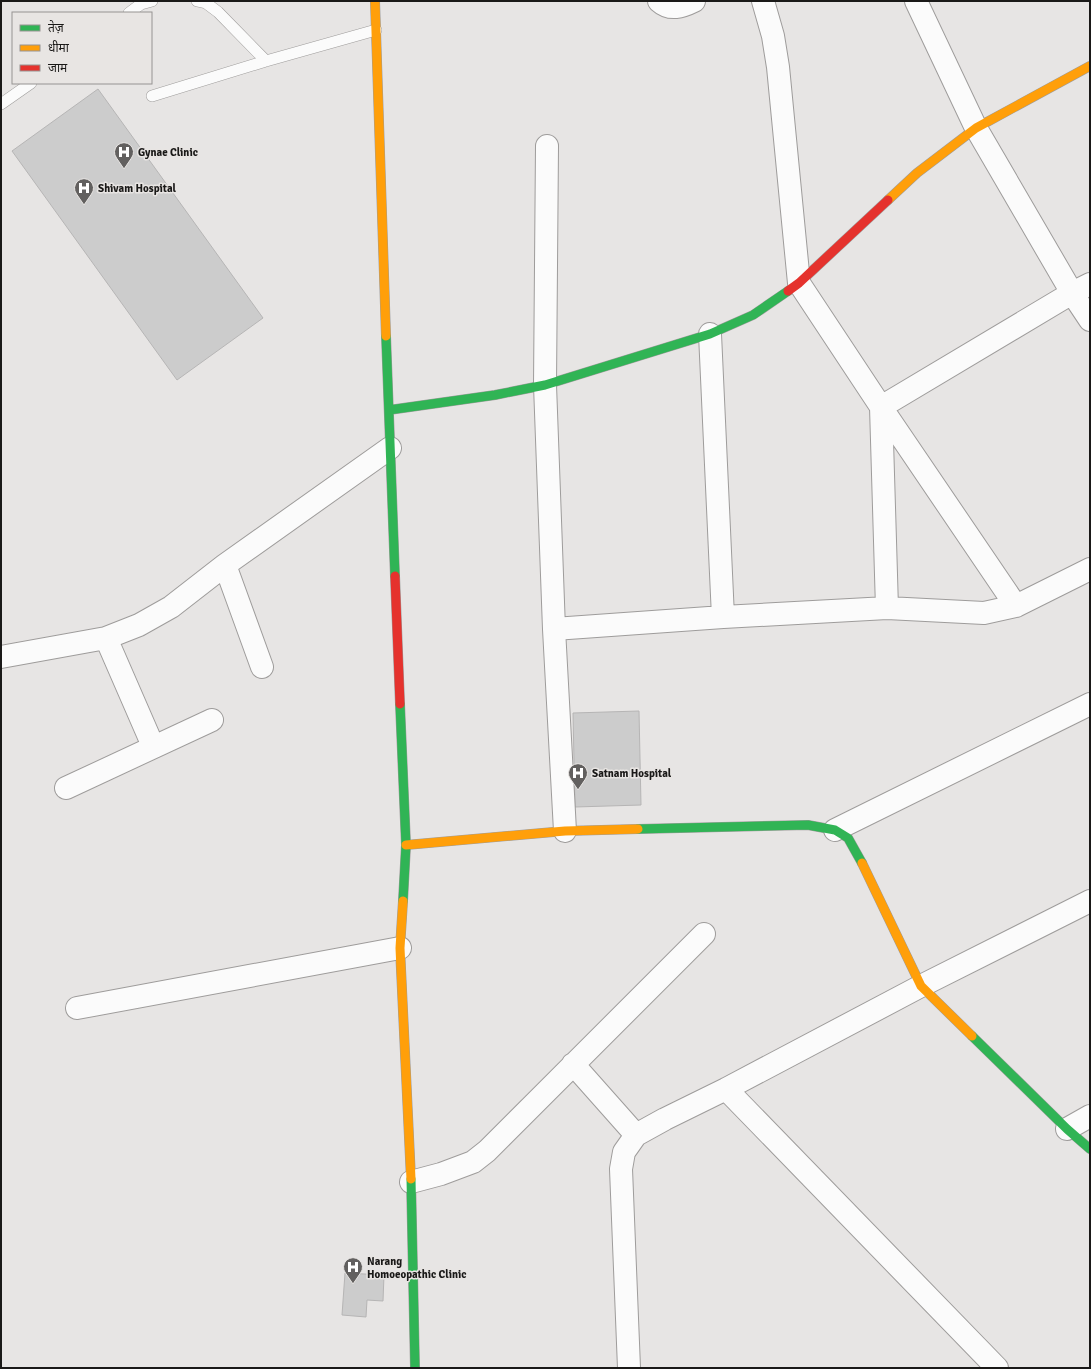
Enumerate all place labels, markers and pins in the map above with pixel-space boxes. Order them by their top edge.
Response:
hospital icon: Gynae Clinic [113,141,135,169]
place label: Gynae Clinic [138,146,198,159]
hospital icon: Shivam Hospital [73,177,95,205]
place label: Shivam Hospital [98,182,177,195]
hospital icon: Satnam Hospital [567,762,589,790]
place label: Satnam Hospital [592,767,672,780]
place label: Narang Homoeopathic Clinic [367,1255,466,1281]
hospital icon: Narang Homoeopathic Clinic [342,1256,364,1284]

